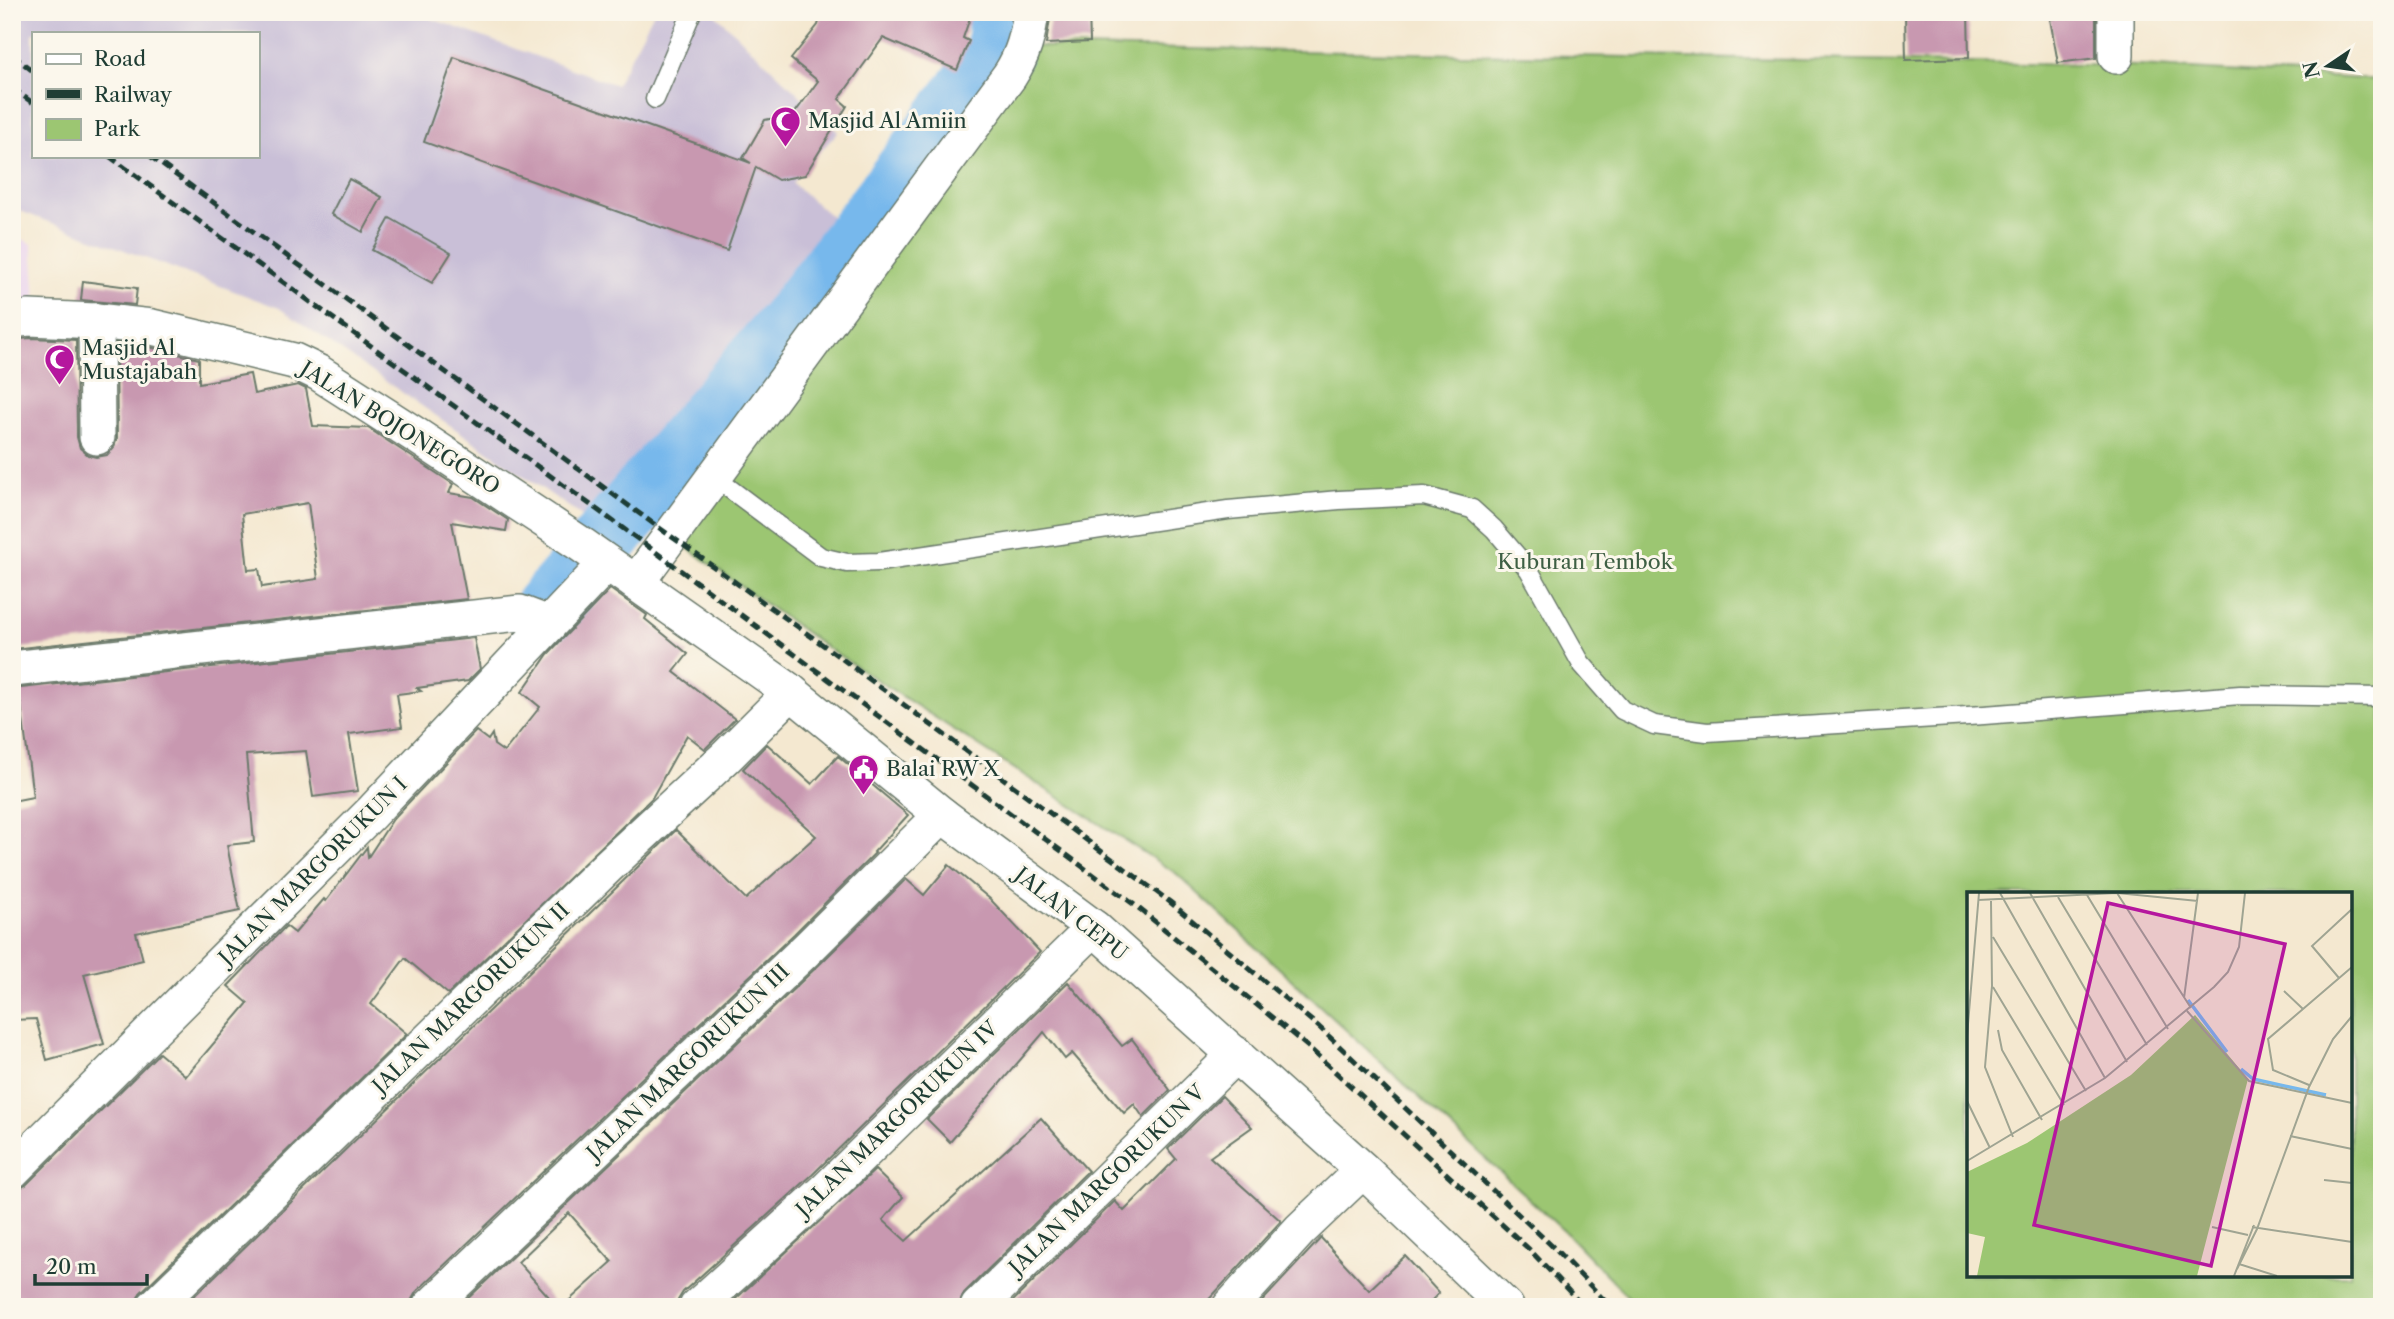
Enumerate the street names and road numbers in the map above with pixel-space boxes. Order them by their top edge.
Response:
street label: JALAN BOJONEGORO [293,354,505,499]
street label: JALAN MARGORUKUN I [211,771,412,972]
street label: JALAN CEPU [1008,860,1133,965]
street label: JALAN MARGORUKUN II [365,897,574,1100]
street label: JALAN MARGORUKUN III [579,958,794,1167]
street label: JALAN MARGORUKUN IV [788,1015,1003,1224]
street label: JALAN MARGORUKUN V [1001,1079,1210,1282]

